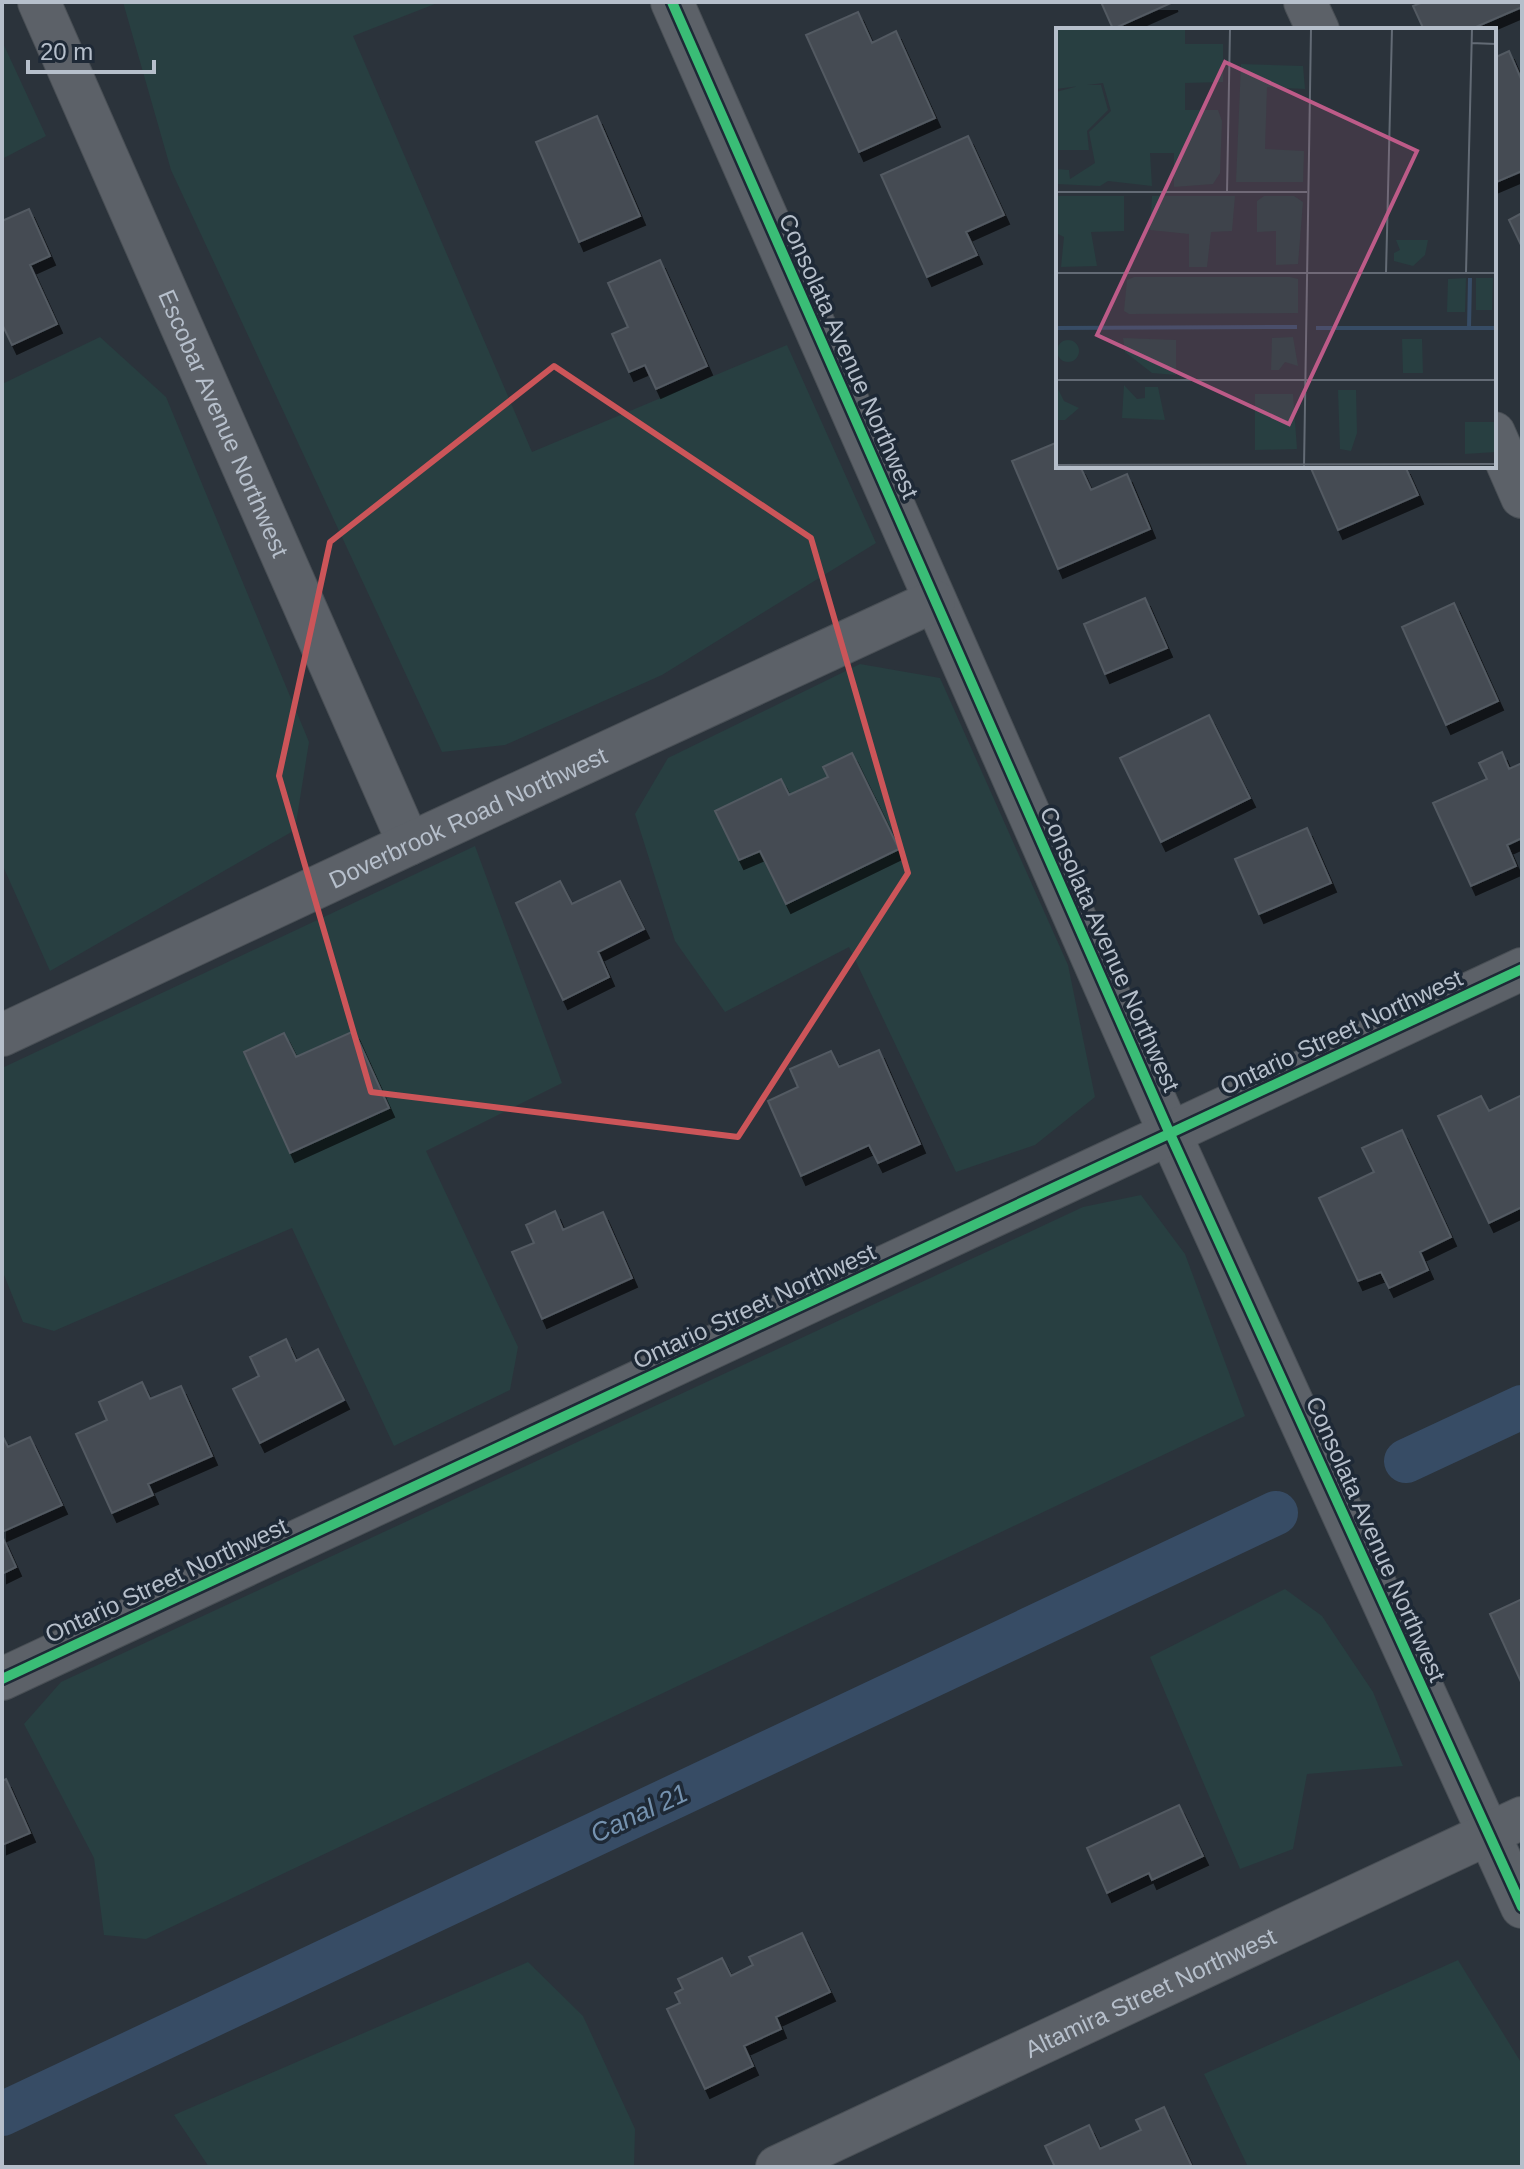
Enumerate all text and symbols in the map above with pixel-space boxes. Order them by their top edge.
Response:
scale bar [28,24,154,74]
inset map [1056,28,1496,468]
text: 20 m [40,38,93,65]
street label: Consolata Avenue Northwest [774,209,924,503]
street label: Escobar Avenue Northwest [154,285,295,561]
street label: Doverbrook Road Northwest [324,741,611,893]
street label: Consolata Avenue Northwest [1035,802,1185,1096]
street label: Ontario Street Northwest [1216,964,1467,1100]
street label: Ontario Street Northwest [629,1238,880,1374]
street label: Consolata Avenue Northwest [1301,1392,1451,1686]
street label: Ontario Street Northwest [41,1512,292,1648]
water label: Canal 21 [585,1777,693,1849]
street label: Altamira Street Northwest [1020,1922,1280,2062]

